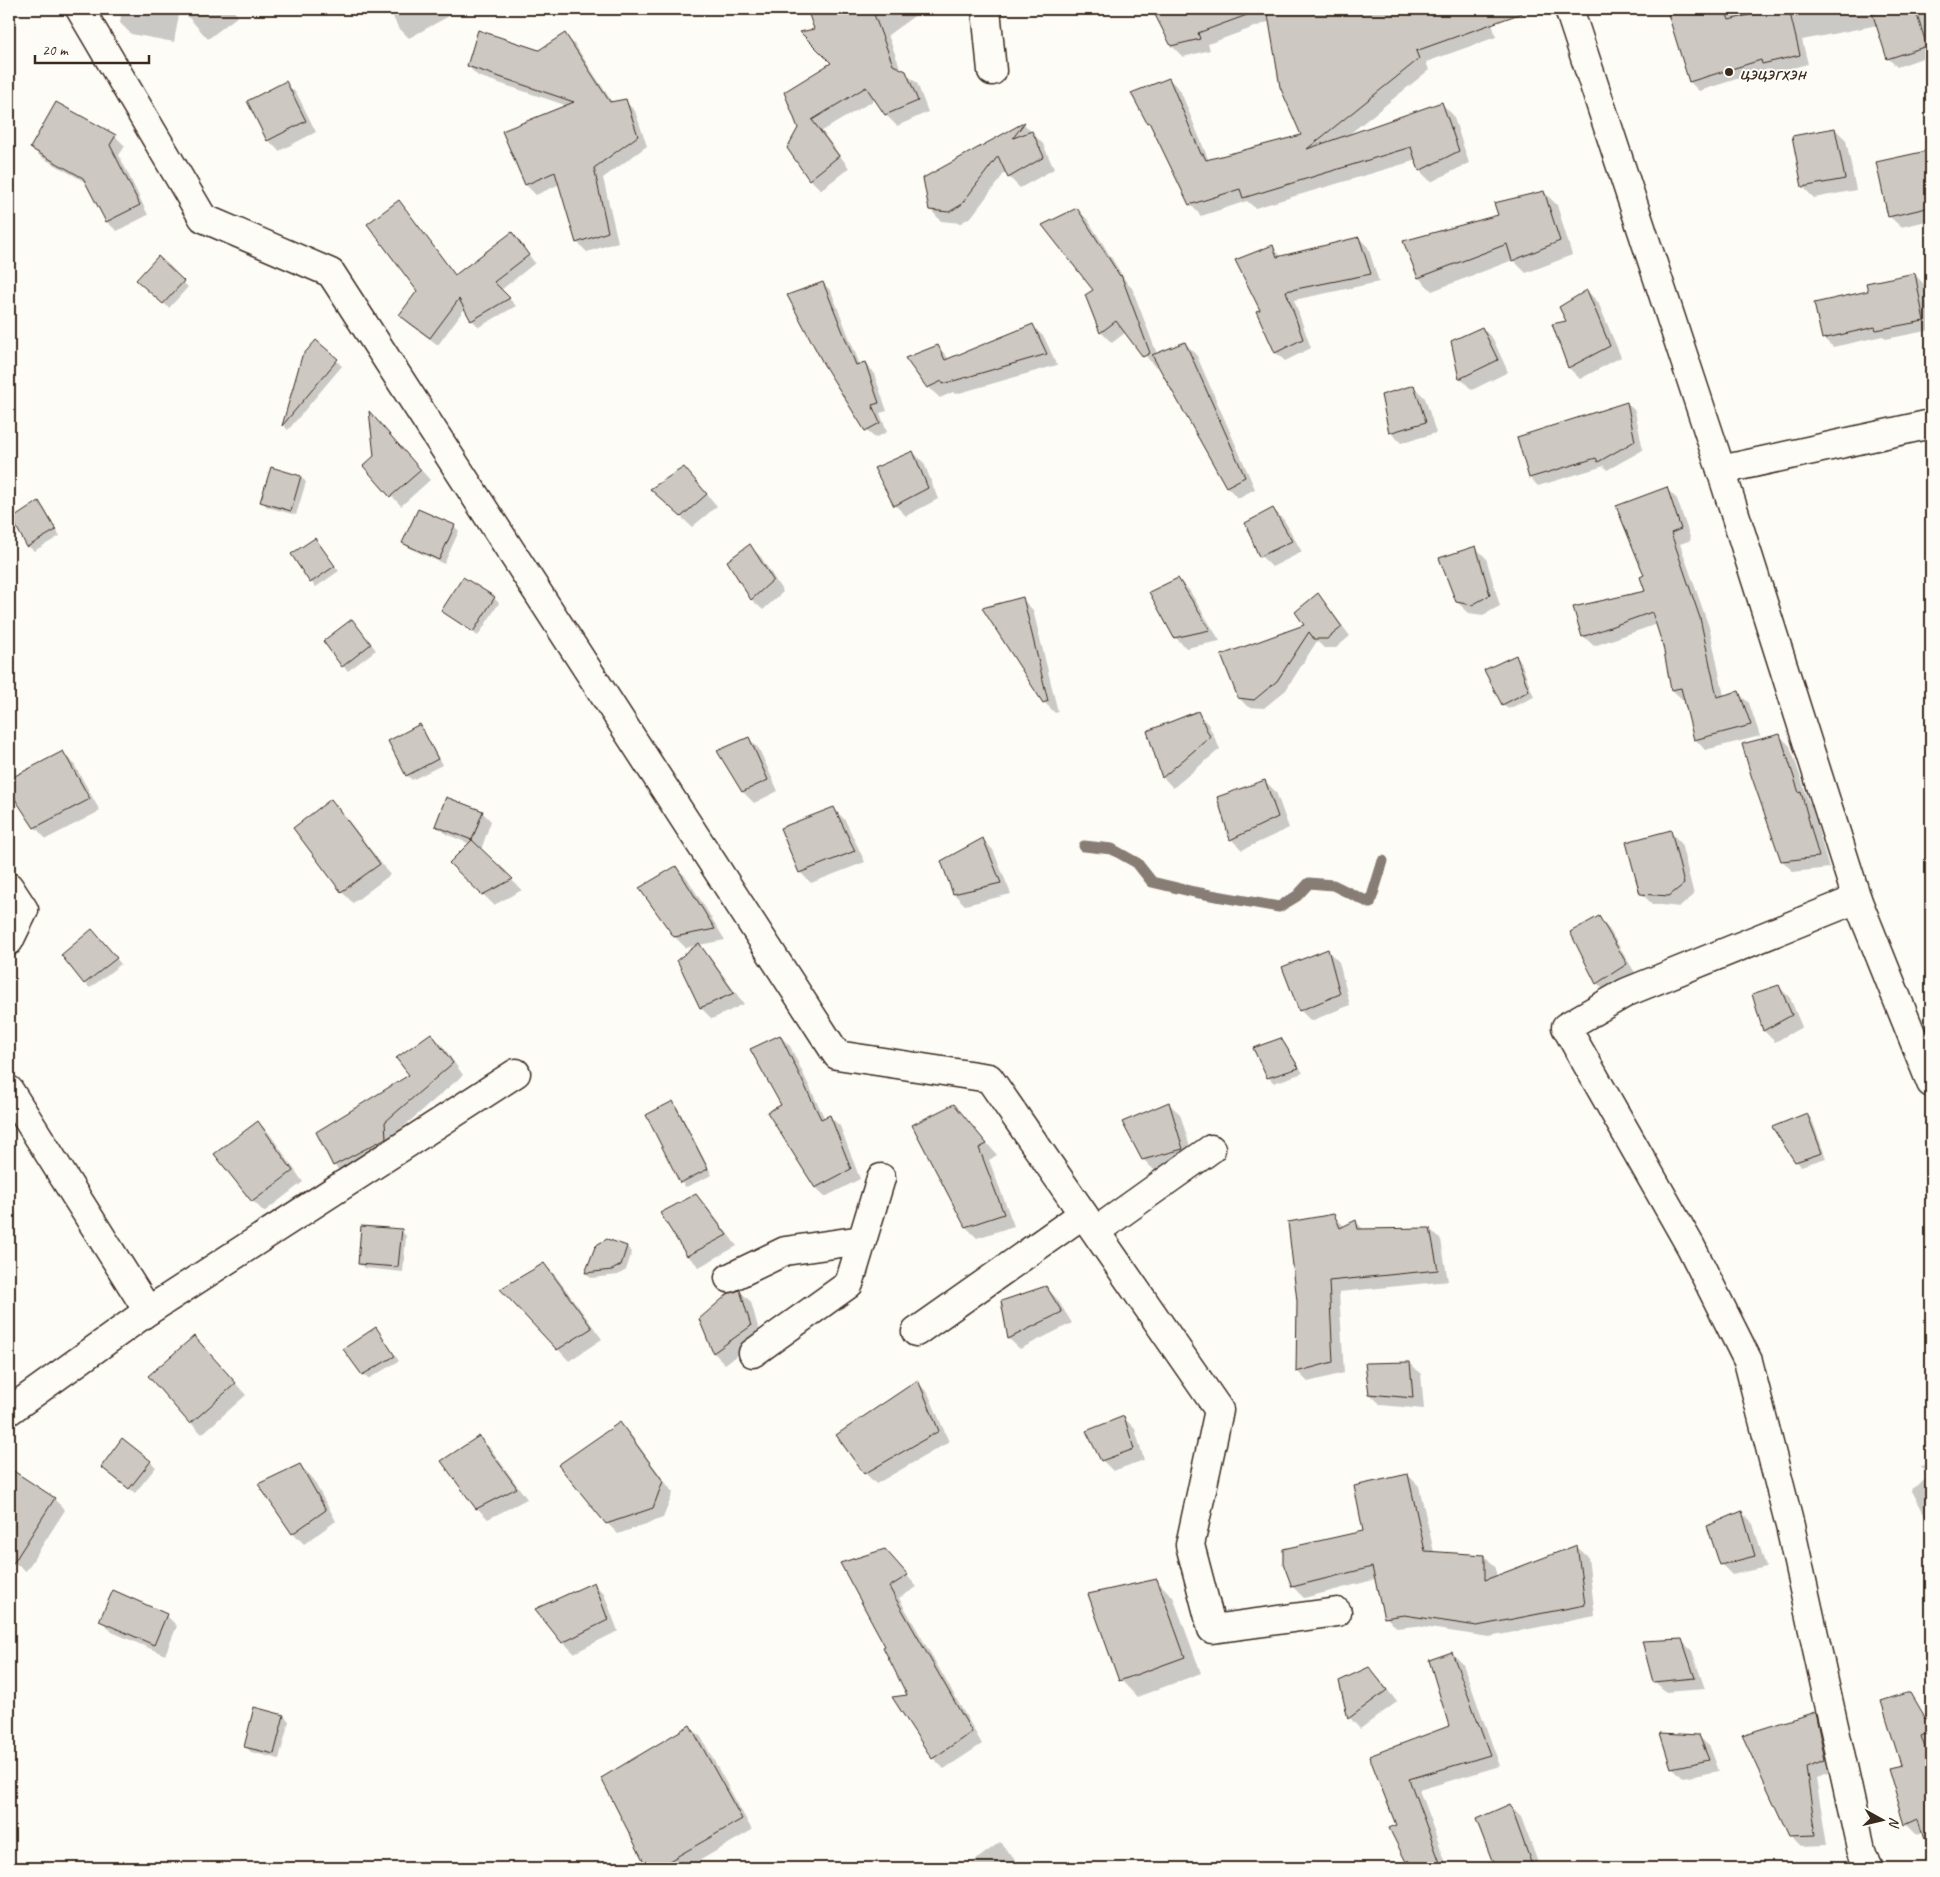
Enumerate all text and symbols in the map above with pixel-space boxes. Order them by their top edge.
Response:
scale bar [35,32,149,64]
text: 20 m [42,41,69,60]
place label: цэцэгхэн [1739,57,1808,87]
marker: цэцэгхэн [1723,66,1735,78]
north arrow [1858,1794,1908,1844]
text: N [1885,1816,1903,1830]

